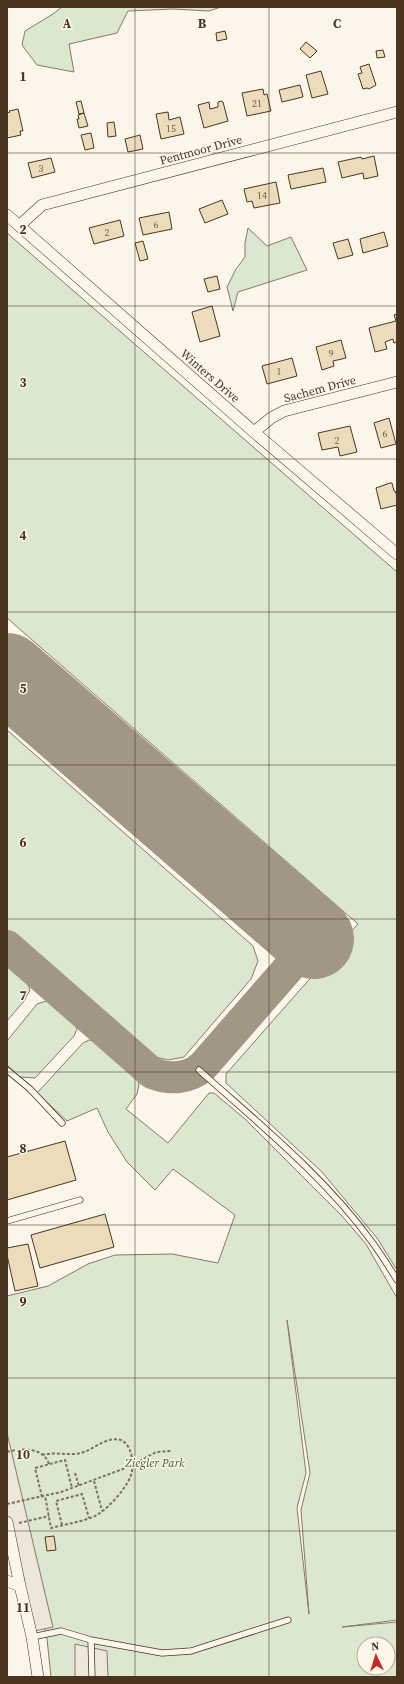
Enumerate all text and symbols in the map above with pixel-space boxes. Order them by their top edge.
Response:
text: A [63,15,72,32]
text: B [198,15,207,32]
text: C [333,15,341,32]
text: 1 [19,68,27,85]
house number: 21 [252,97,262,110]
house number: 15 [166,122,176,135]
street label: Pentmoor Drive [158,131,244,169]
house number: 3 [39,162,44,175]
house number: 14 [257,189,267,202]
house number: 6 [154,218,159,231]
text: 2 [19,221,27,238]
house number: 2 [105,226,110,239]
street label: Winters Drive [177,346,243,406]
house number: 9 [329,347,334,360]
house number: 1 [277,365,282,378]
street label: Sachem Drive [282,372,358,406]
text: 3 [19,374,27,391]
house number: 6 [383,427,388,440]
house number: 2 [335,434,340,447]
text: 4 [19,527,27,544]
text: 5 [19,680,27,697]
text: 6 [19,834,27,851]
text: 7 [19,987,27,1004]
text: 8 [19,1140,27,1157]
text: 9 [19,1293,27,1310]
text: 10 [16,1446,30,1463]
park label: Ziegler Park [124,1455,185,1471]
text: 11 [16,1599,30,1616]
north arrow [356,1636,396,1676]
text: N [371,1639,380,1654]

